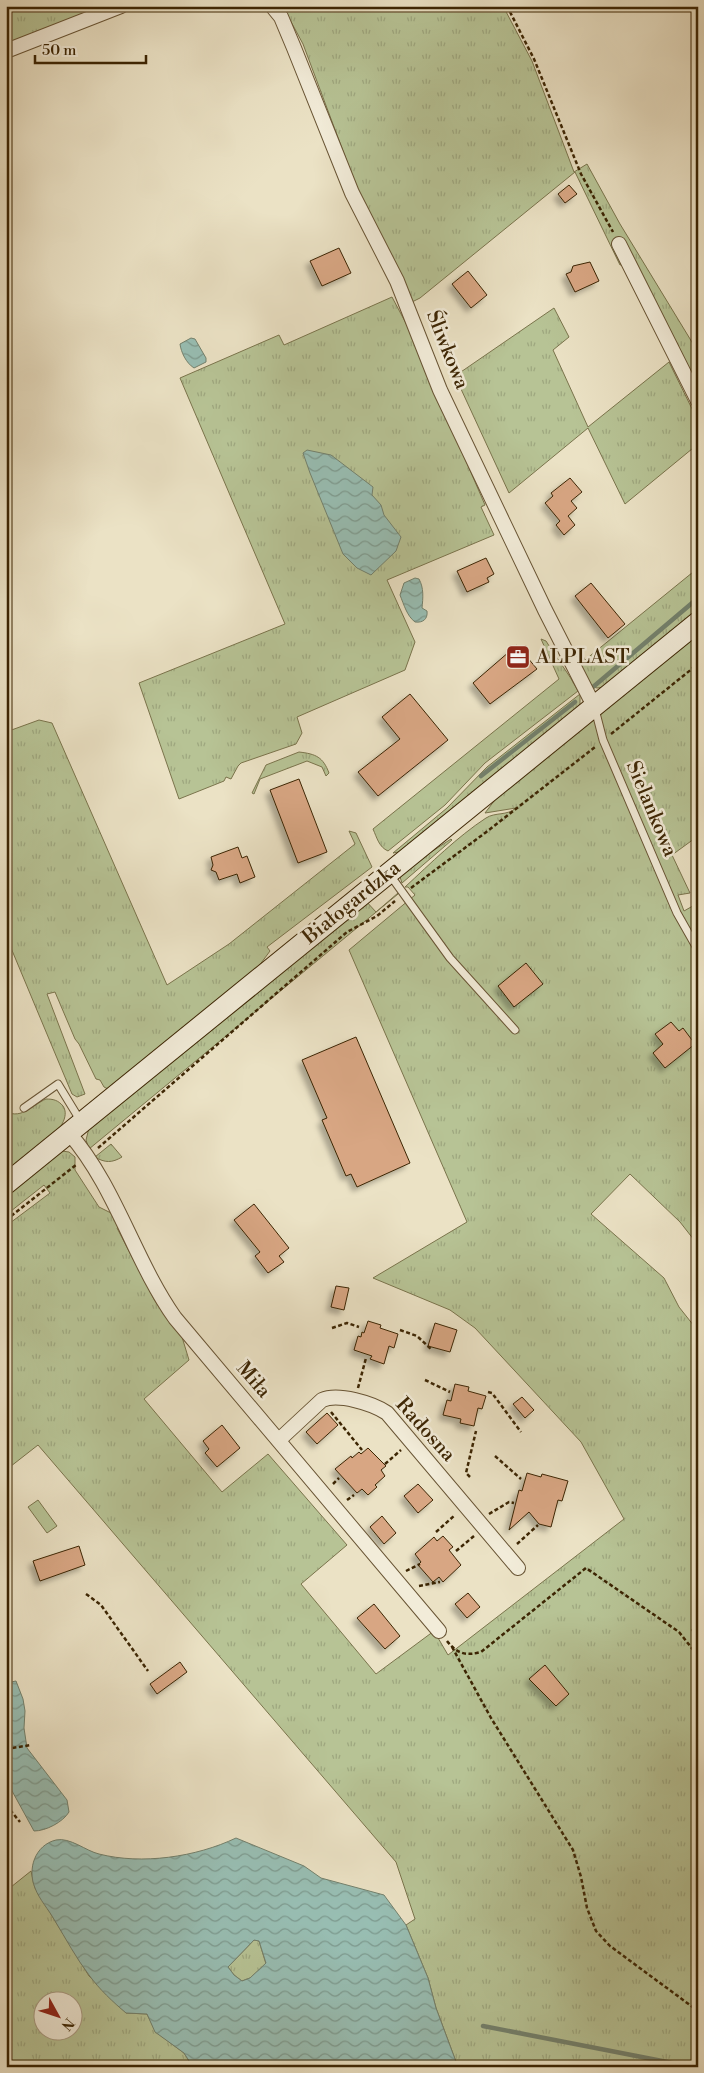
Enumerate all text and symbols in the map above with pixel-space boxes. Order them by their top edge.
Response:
scale bar [35,32,146,64]
text: 50 m [42,41,76,60]
street label: Śliwkowa [420,307,475,394]
office icon: ALPLAST [505,644,531,670]
place label: ALPLAST [535,645,630,670]
street label: Sielankowa [620,758,683,861]
street label: Białogardzka [297,855,407,951]
street label: Miła [230,1357,276,1404]
street label: Radosna [390,1393,461,1468]
north arrow [32,1990,82,2040]
text: N [57,2014,78,2034]

